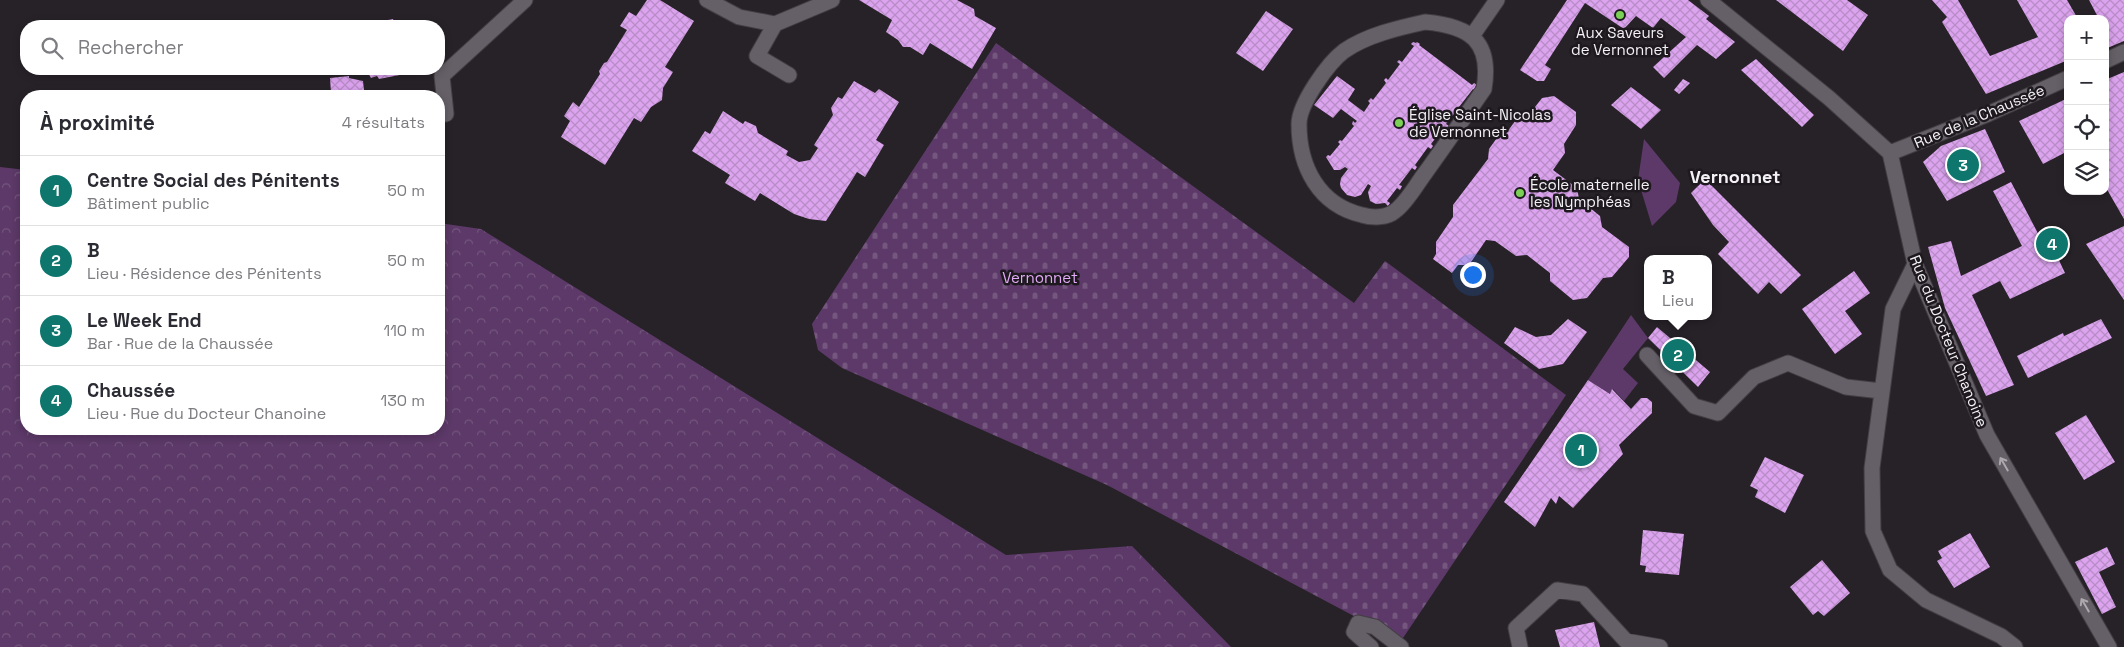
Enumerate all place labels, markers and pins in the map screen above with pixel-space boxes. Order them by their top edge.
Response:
marker: Aux Saveurs de Vernonnet [1614,9,1626,21]
place label: Aux Saveurs de Vernonnet [1571,23,1669,59]
place label: Église Saint-Nicolas de Vernonnet [1409,105,1551,141]
marker: Église Saint-Nicolas de Vernonnet [1393,117,1405,129]
pin: 3 [1947,146,1979,184]
place label: École maternelle les Nymphéas [1530,175,1650,211]
marker: École maternelle les Nymphéas [1514,187,1526,199]
pin: 4 [2036,225,2068,263]
pin: 2 [1662,336,1694,374]
pin: 1 [1565,431,1597,469]

